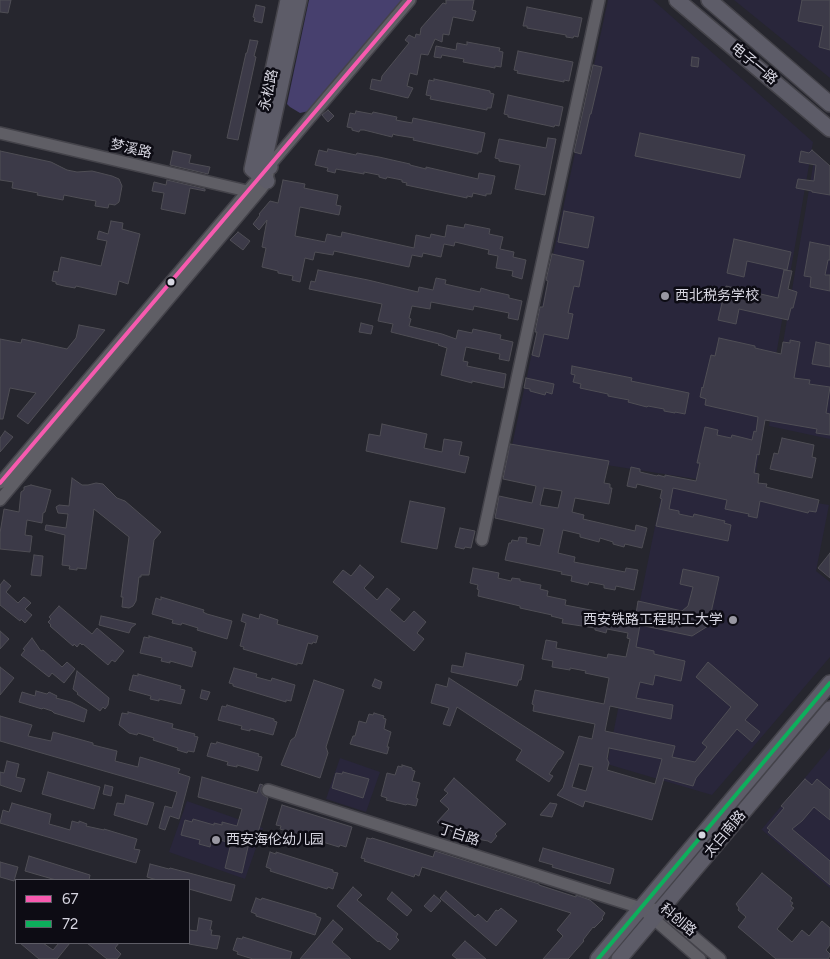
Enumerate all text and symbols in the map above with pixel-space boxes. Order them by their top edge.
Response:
street label: 电子一路 [727,40,781,88]
street label: 永松路 [256,68,282,112]
street label: 梦溪路 [109,136,153,162]
unlabelled marker [166,277,176,287]
place label: 西北税务学校 [675,288,759,304]
marker: 西北税务学校 [659,290,671,302]
place label: 西安铁路工程职工大学 [583,612,723,628]
marker: 西安铁路工程职工大学 [727,614,739,626]
street label: 太白南路 [701,807,749,861]
street label: 丁白路 [436,821,482,849]
unlabelled marker [697,830,707,840]
place label: 西安海伦幼儿园 [226,832,324,848]
marker: 西安海伦幼儿园 [210,834,222,846]
legend [15,879,190,944]
text: 67 [62,890,79,908]
street label: 科创路 [657,900,699,940]
text: 72 [62,915,78,933]

